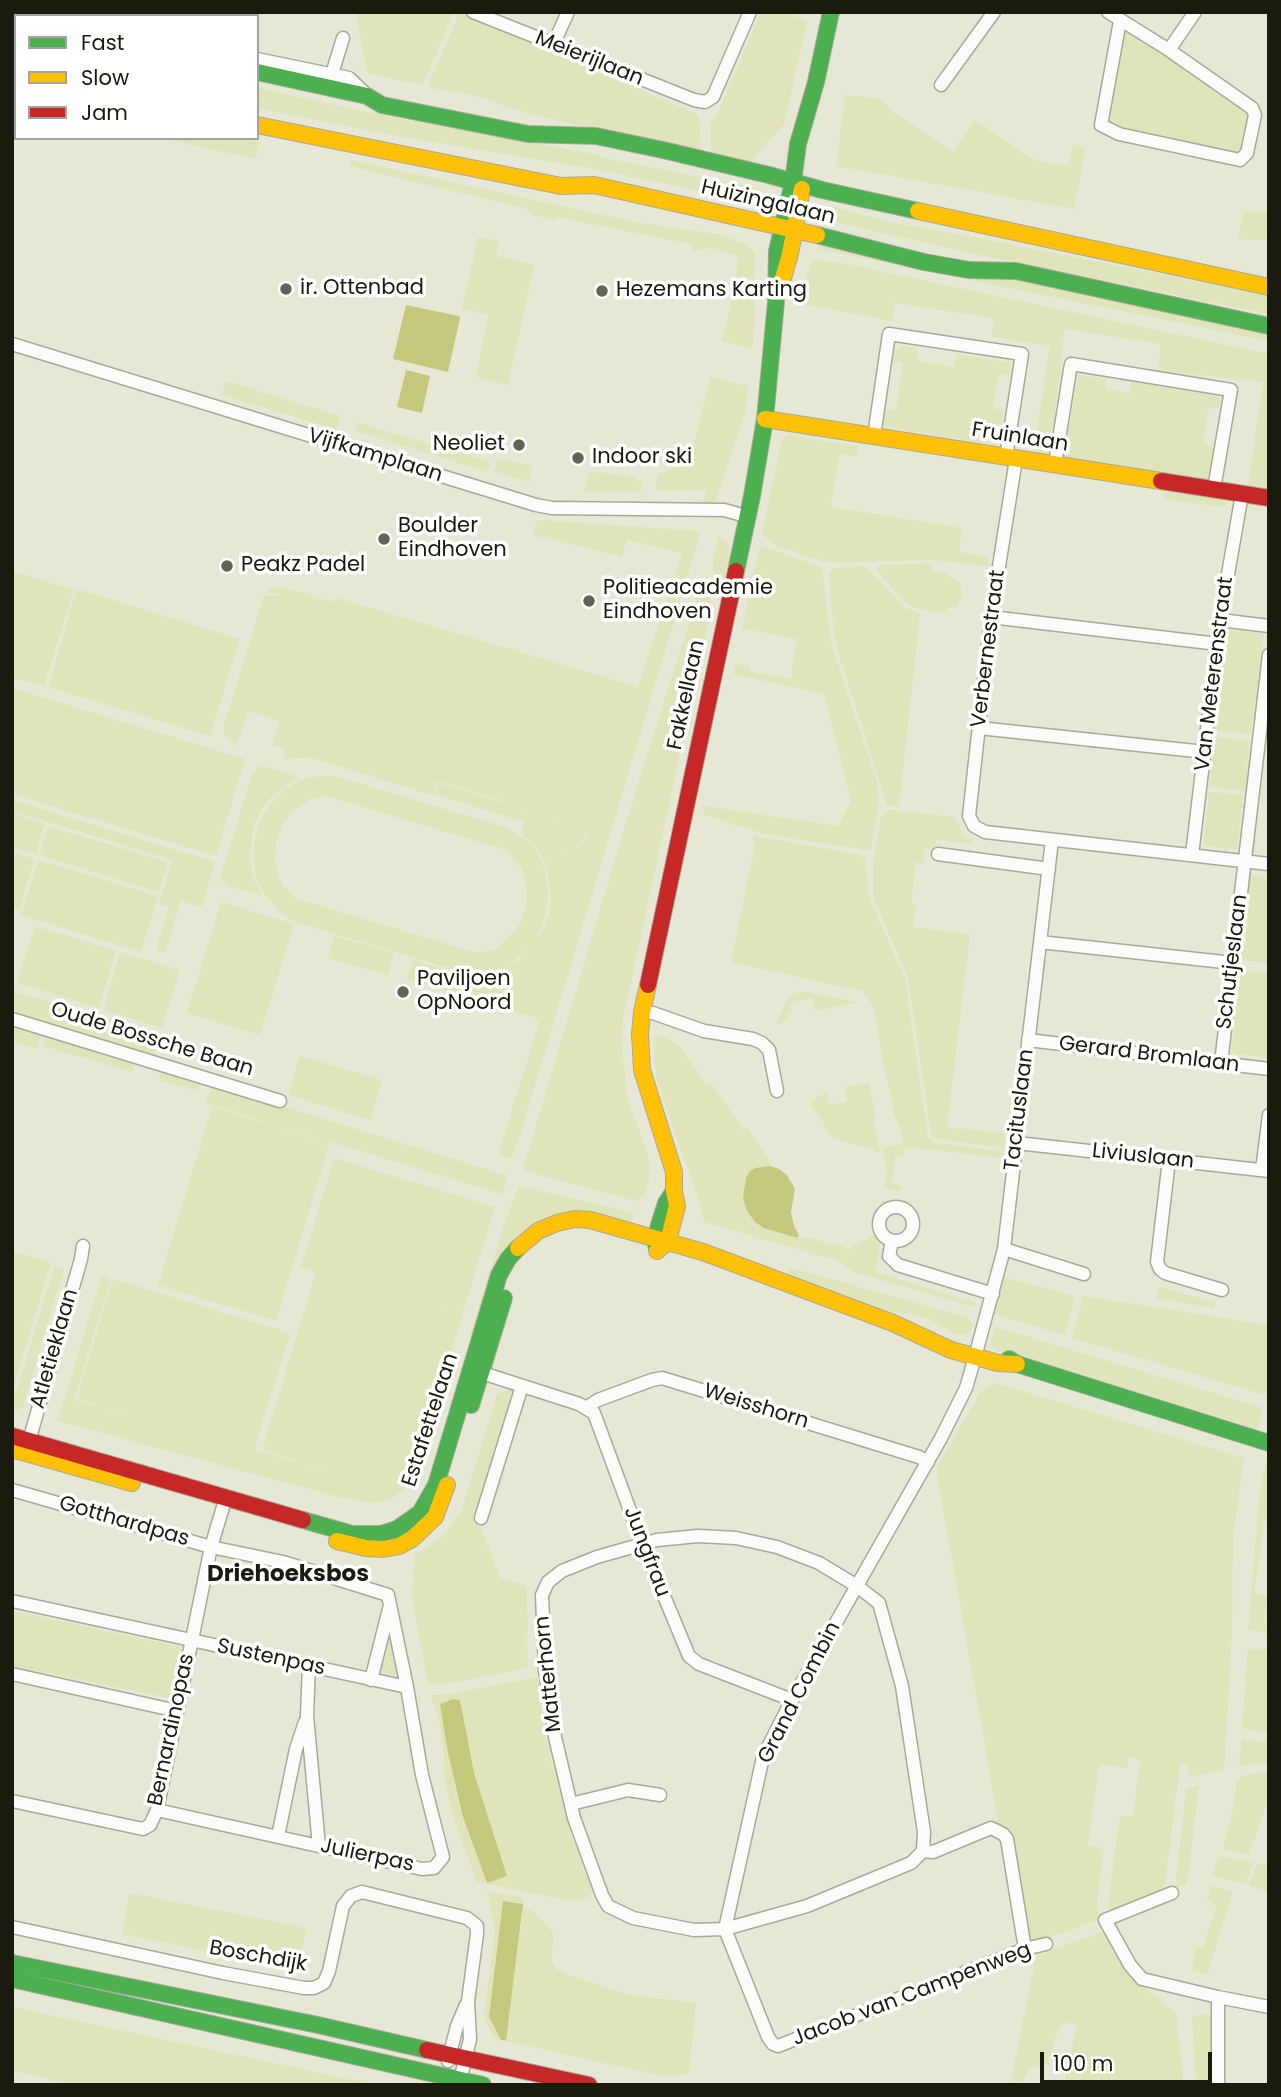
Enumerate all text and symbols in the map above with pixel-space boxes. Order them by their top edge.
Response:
legend [14,14,259,140]
street label: Meierijlaan [531,26,647,92]
text: Fast [81,28,124,57]
text: Slow [81,63,129,92]
text: Jam [81,98,128,127]
street label: Huizingalaan [699,175,837,231]
place label: ir. Ottenbad [300,276,424,302]
place label: Hezemans Karting [616,278,807,304]
marker: ir. Ottenbad [278,281,294,297]
marker: Hezemans Karting [594,283,610,299]
street label: Fruinlaan [970,418,1070,458]
street label: Vijfkamplaan [305,424,445,488]
place label: Neoliet [433,432,505,458]
marker: Neoliet [511,437,527,453]
place label: Indoor ski [592,445,692,471]
marker: Indoor ski [570,450,586,466]
place label: Boulder Eindhoven [398,514,507,564]
marker: Boulder Eindhoven [376,531,392,547]
place label: Peakz Padel [241,553,365,579]
marker: Peakz Padel [219,558,235,574]
street label: Verbernestraat [967,569,1011,729]
street label: Van Meterenstraat [1191,575,1239,773]
place label: Politieacademie Eindhoven [603,576,773,626]
marker: Politieacademie Eindhoven [581,593,597,609]
street label: Fakkellaan [663,638,711,752]
street label: Schutjeslaan [1212,893,1254,1031]
place label: Paviljoen OpNoord [417,967,511,1017]
marker: Paviljoen OpNoord [395,984,411,1000]
street label: Oude Bossche Baan [48,997,256,1083]
street label: Gerard Bromlaan [1057,1031,1241,1079]
street label: Tacituslaan [1000,1048,1040,1172]
street label: Liviuslaan [1091,1139,1195,1175]
street label: Atletieklaan [26,1286,84,1412]
street label: Estafettelaan [398,1350,464,1490]
street label: Weisshorn [700,1379,812,1435]
street label: Gotthardpas [56,1491,192,1553]
street label: Jungfrau [617,1503,675,1601]
district label: Driehoeksbos [207,1561,369,1589]
street label: Matterhorn [530,1615,568,1733]
street label: Grand Combin [753,1618,847,1768]
street label: Sustenpas [214,1634,328,1682]
street label: Bernardinopas [144,1652,200,1808]
street label: Julierpas [318,1834,416,1878]
street label: Boschdijk [207,1936,309,1978]
street label: Jacob van Campenweg [789,1938,1035,2052]
scale bar [1043,2038,1214,2082]
text: 100 m [1053,2049,1113,2078]

